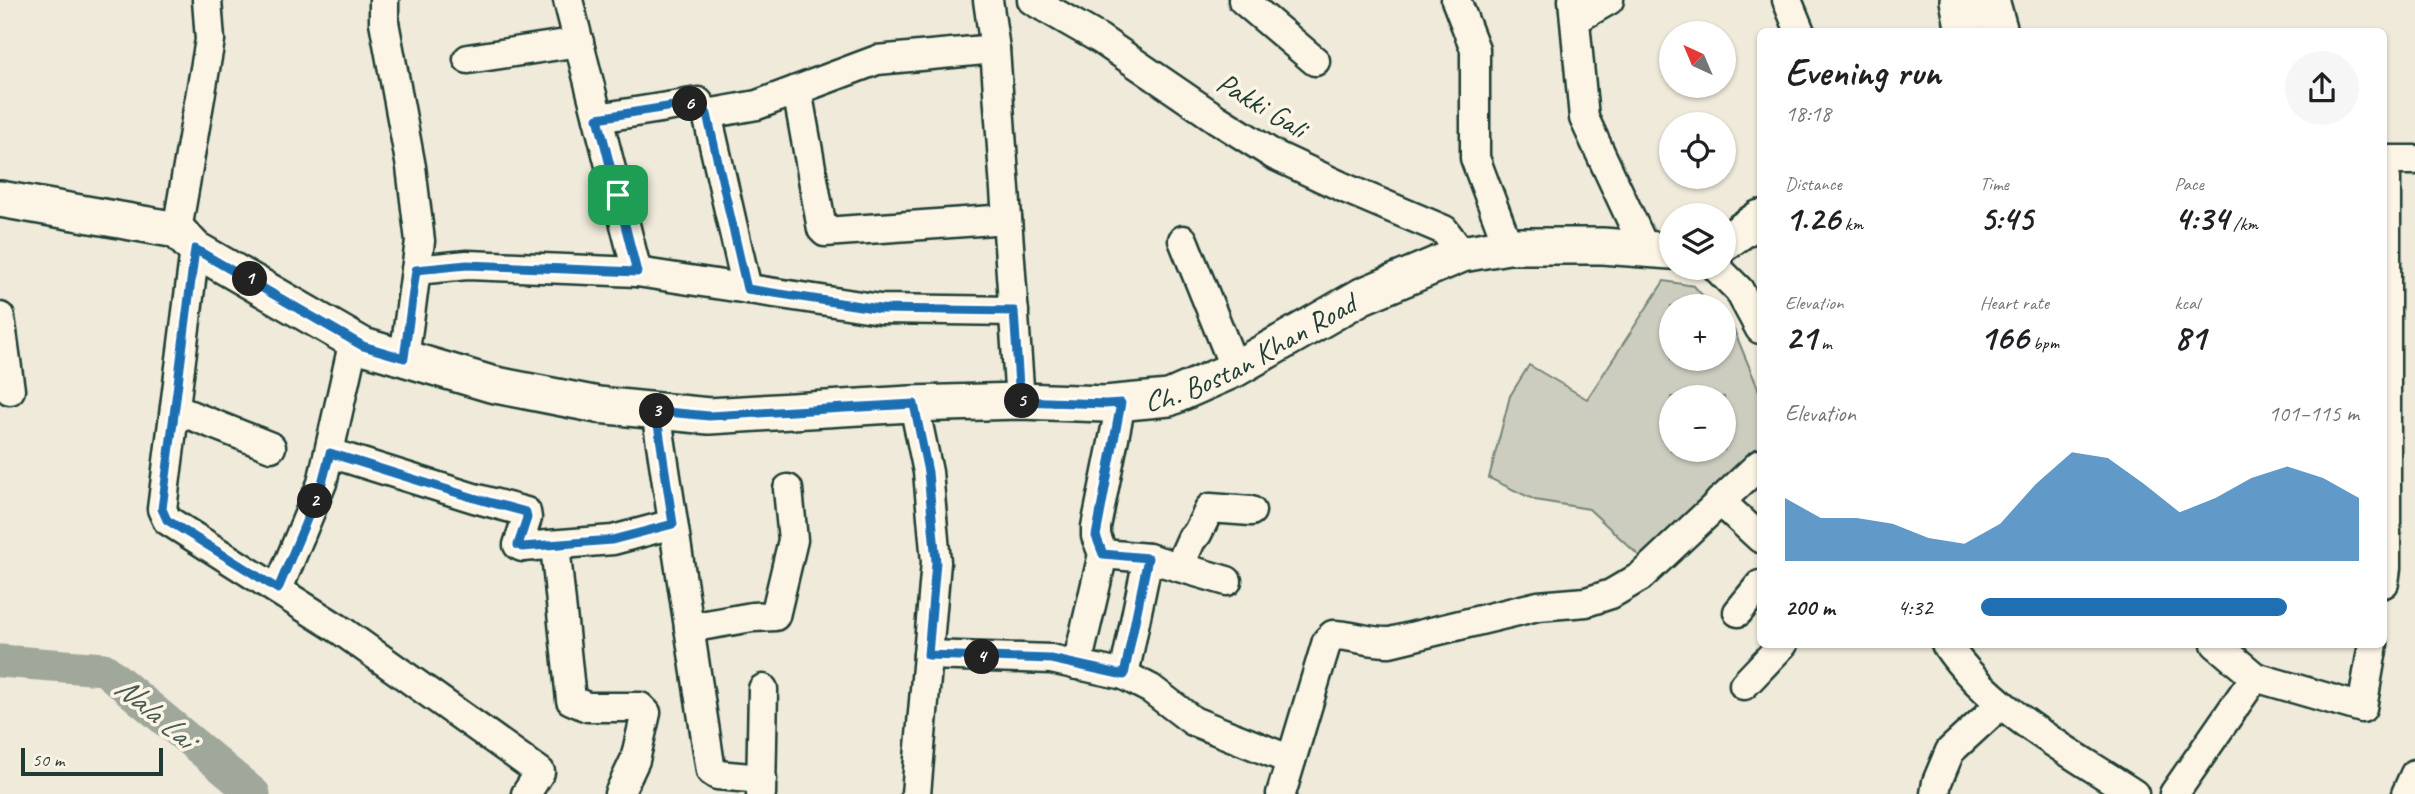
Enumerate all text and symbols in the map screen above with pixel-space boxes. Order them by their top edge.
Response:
north arrow [1659,21,1736,98]
map controls [1659,21,1736,462]
text: Evening run [1785,49,1941,96]
button: share [2285,51,2359,125]
street label: Pakki Gali [1210,63,1317,148]
pin: 6 [672,86,708,122]
text: 6 [685,91,694,115]
text: 18:18 [1785,99,1831,128]
button: locate [1659,112,1736,189]
pin [588,165,648,225]
text: Distance [1785,172,1842,196]
text: Time [1980,172,2009,196]
text: Pace [2174,172,2204,196]
icon: arrive [599,176,637,214]
text: 1.26 [1785,196,1840,241]
text: 5:45 [1980,196,2033,241]
text: 4:34 [2174,196,2229,241]
button: layers [1659,203,1736,280]
text: km [1840,212,1863,236]
text: /km [2229,212,2258,236]
pin: 1 [232,262,268,296]
text: 1 [245,266,254,290]
street label: Ch. Bostan Khan Road [1144,283,1366,419]
text: Elevation [1785,291,1843,315]
text: Heart rate [1980,291,2049,315]
text: kcal [2174,291,2199,315]
button: + [1659,294,1736,371]
text: 21 [1785,315,1817,360]
text: 166 [1980,315,2028,360]
text: 81 [2174,315,2206,360]
text: m [1817,331,1832,355]
text: bpm [2028,331,2059,355]
pin: 5 [1004,384,1040,418]
button: − [1659,385,1736,462]
text: 5 [1017,388,1026,412]
pin: 3 [640,394,674,428]
text: 3 [652,398,661,422]
text: Elevation [1785,399,1856,428]
text: 101–115 m [2268,399,2359,428]
pin: 2 [298,484,332,518]
text: 2 [310,488,319,512]
text: 200 m [1785,593,1835,622]
text: 4:32 [1897,593,1933,622]
pin: 4 [964,640,1000,674]
text: 4 [977,644,986,668]
water label: Nala Lai [107,667,210,762]
scale bar [21,745,163,777]
text: 50 m [32,748,64,772]

